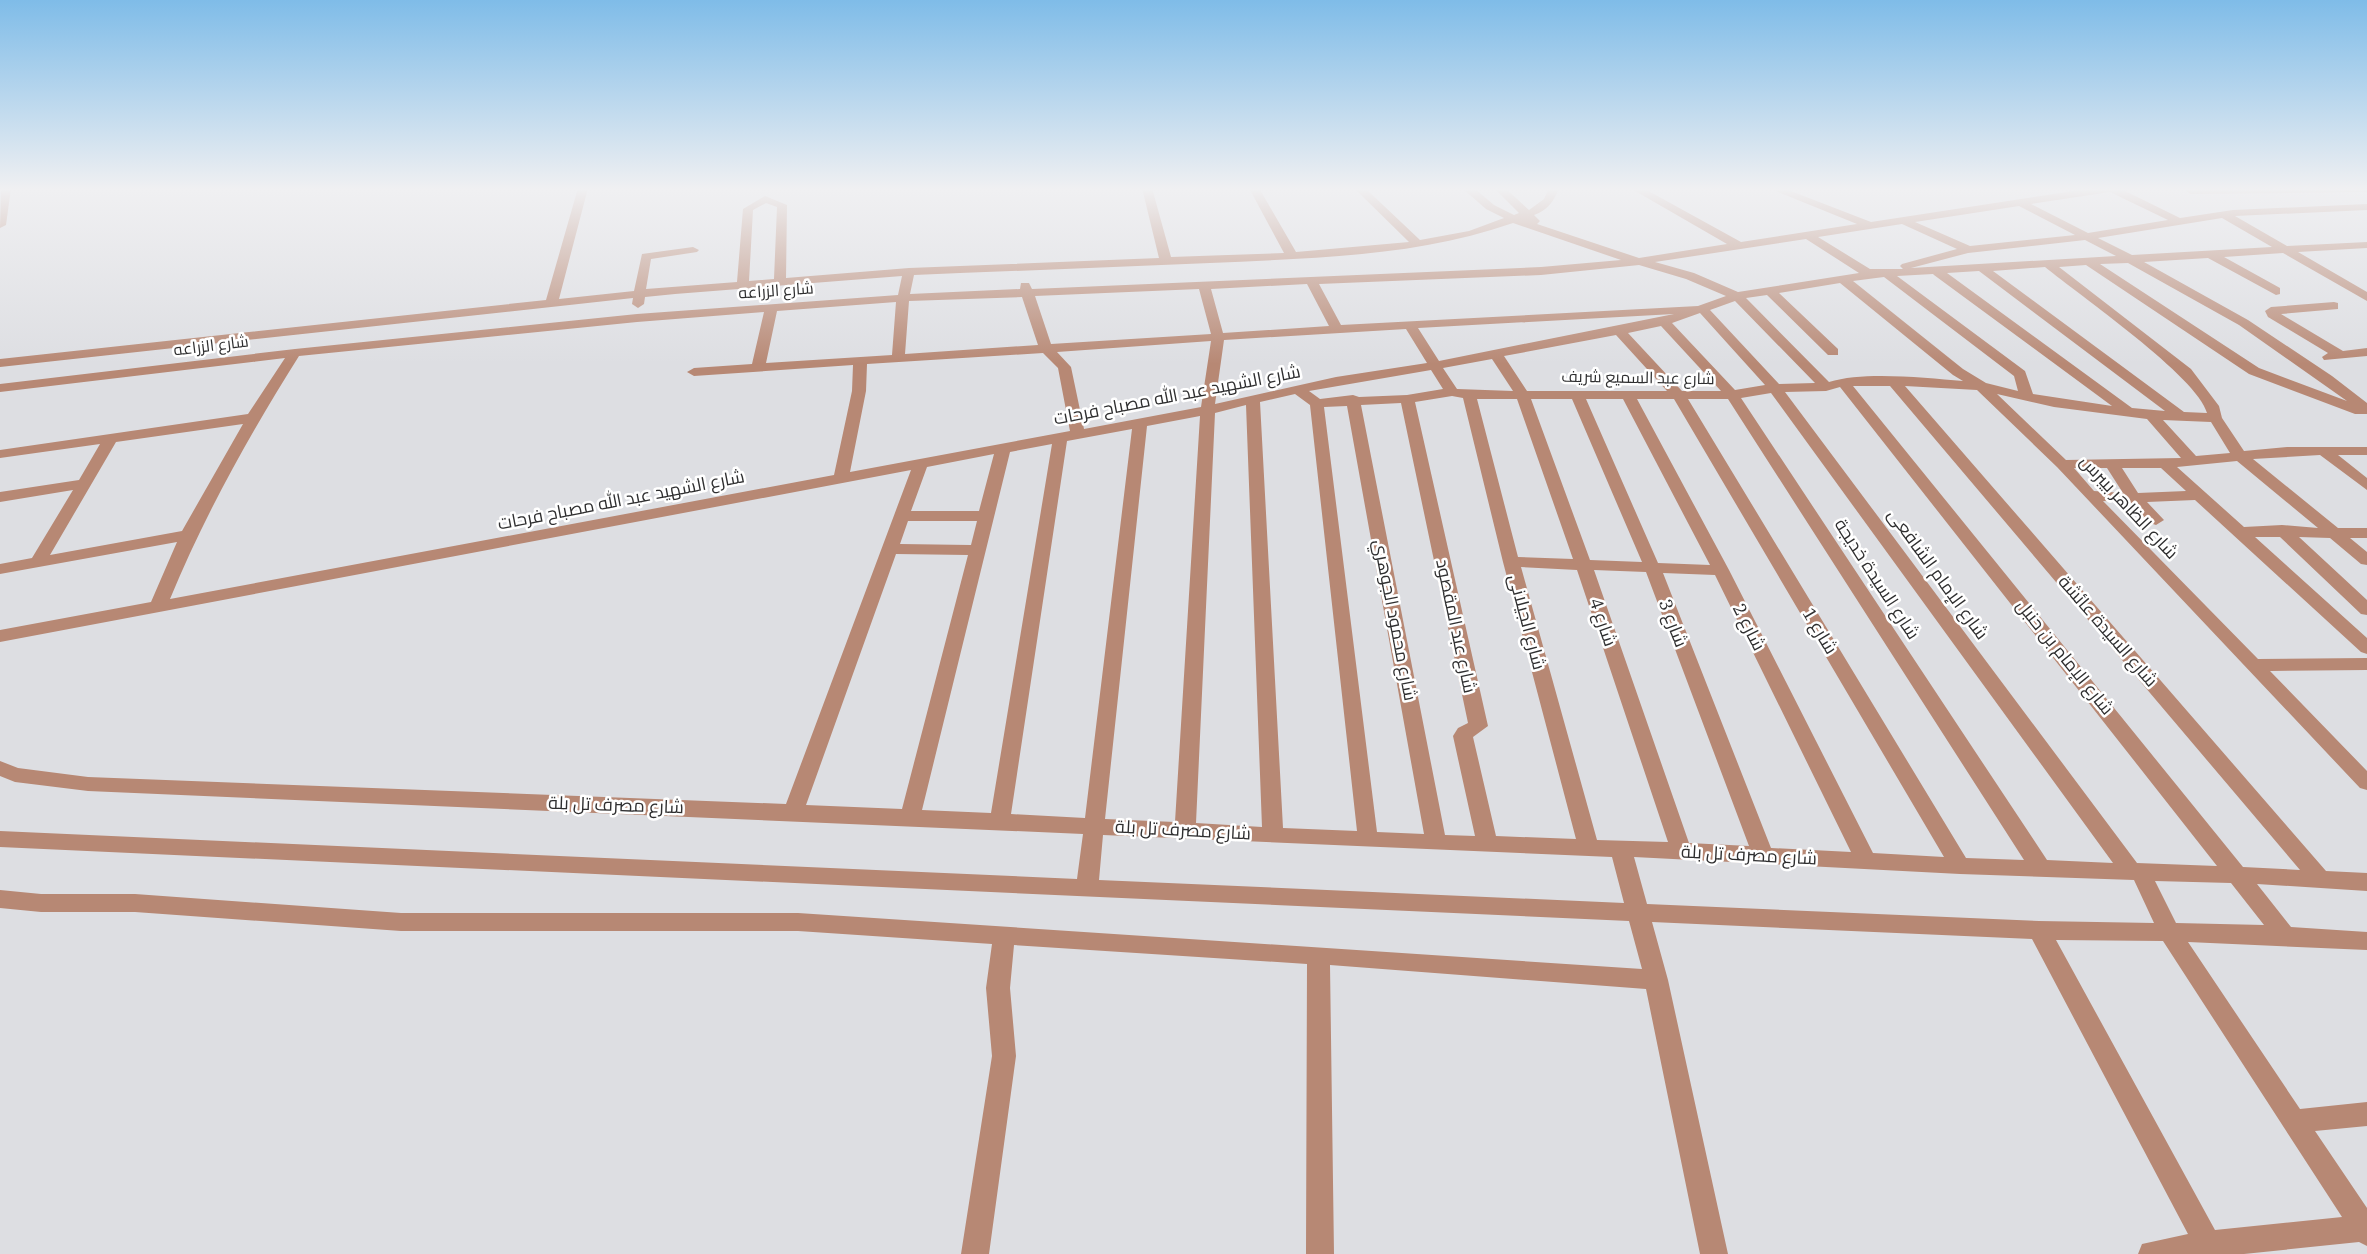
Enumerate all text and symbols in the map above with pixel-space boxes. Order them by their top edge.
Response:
street label: شارع الزراعه [738,277,814,305]
street label: شارع الزراعه [172,330,250,362]
street label: شارع الشهيد عبد الله مصباح فرحات [1052,359,1302,431]
street label: شارع عبد السميع شريف [1561,366,1715,390]
street label: شارع الظاهر بيبرس [2074,450,2184,564]
street label: شارع الشهيد عبد الله مصباح فرحات [496,464,746,536]
street label: شارع الإمام الشافعى [1882,504,1994,644]
street label: شارع السيدة خديجة [1829,514,1925,644]
street label: شارع محمود الجوهري [1366,537,1422,703]
street label: شارع عبد المقصود [1430,557,1482,695]
street label: شارع السيدة عائشة [2053,570,2163,692]
street label: شارع الجيلانى [1503,572,1551,672]
street label: شارع الإمام بن حنبل [2011,594,2119,720]
street label: شارع 4 [1584,595,1622,649]
street label: شارع 3 [1653,595,1693,651]
street label: شارع 2 [1727,599,1771,655]
street label: شارع 1 [1797,603,1843,659]
street label: شارع مصرف تل بلة [548,791,684,819]
street label: شارع مصرف تل بلة [1115,814,1251,846]
street label: شارع مصرف تل بلة [1681,839,1817,871]

